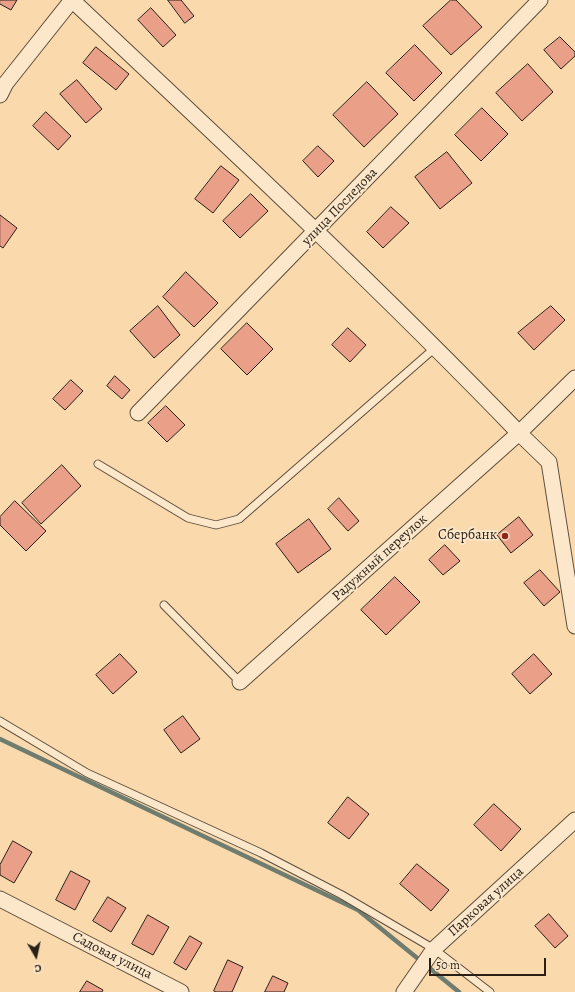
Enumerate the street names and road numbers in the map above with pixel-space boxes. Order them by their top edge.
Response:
street label: улица Последова [299,165,381,249]
street label: Радужный переулок [329,511,431,605]
street label: Парковая улица [445,864,527,940]
street label: Садовая улица [69,929,155,983]

